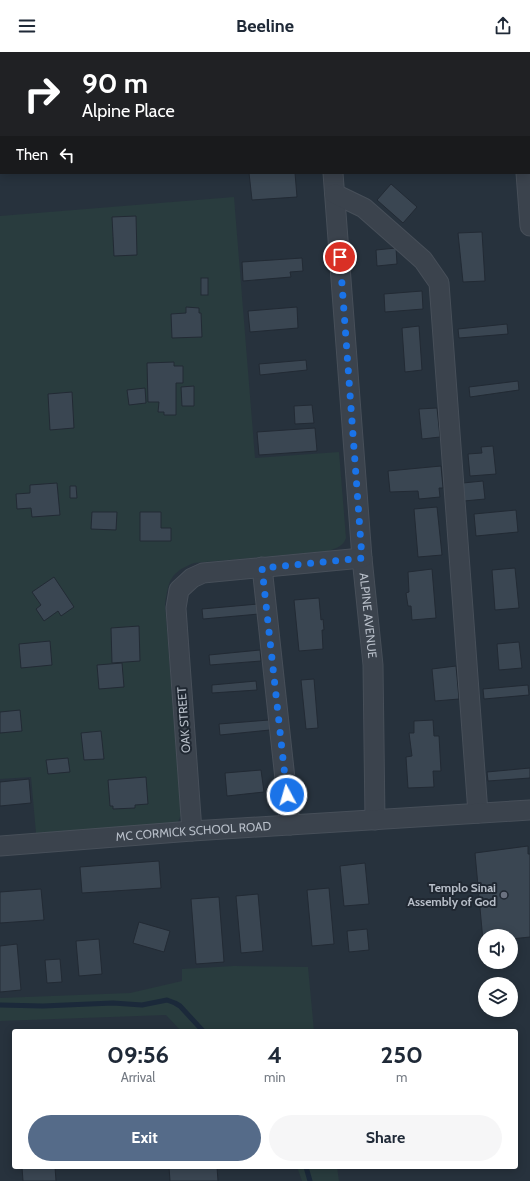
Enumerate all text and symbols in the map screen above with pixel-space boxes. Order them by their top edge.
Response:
icon: menu [16,15,38,37]
text: Beeline [236,15,294,37]
icon: share [492,15,514,37]
text: 90 m [82,66,148,100]
icon: right [16,68,68,120]
text: Alpine Place [82,100,175,122]
icon: left [56,144,78,166]
text: Then [16,146,48,164]
pin [323,240,357,274]
icon: arrive [329,246,351,268]
street label: ALPINE AVENUE [357,572,380,659]
street label: OAK STREET [174,686,193,754]
position arrow [266,774,308,816]
street label: MC CORMICK SCHOOL ROAD [115,818,272,844]
place label: Templo Sinai Assembly of God [407,880,496,909]
marker: Templo Sinai Assembly of God [499,890,509,900]
map controls [478,929,518,1017]
button: sound [478,929,518,969]
button: layers [478,977,518,1017]
text: 09:56 [107,1040,169,1069]
text: 4 [267,1040,282,1069]
text: 250 [380,1040,423,1069]
text: Arrival [121,1069,155,1085]
text: min [264,1069,286,1085]
text: m [396,1069,407,1085]
button: Exit [28,1115,261,1161]
button: Share [269,1115,502,1161]

